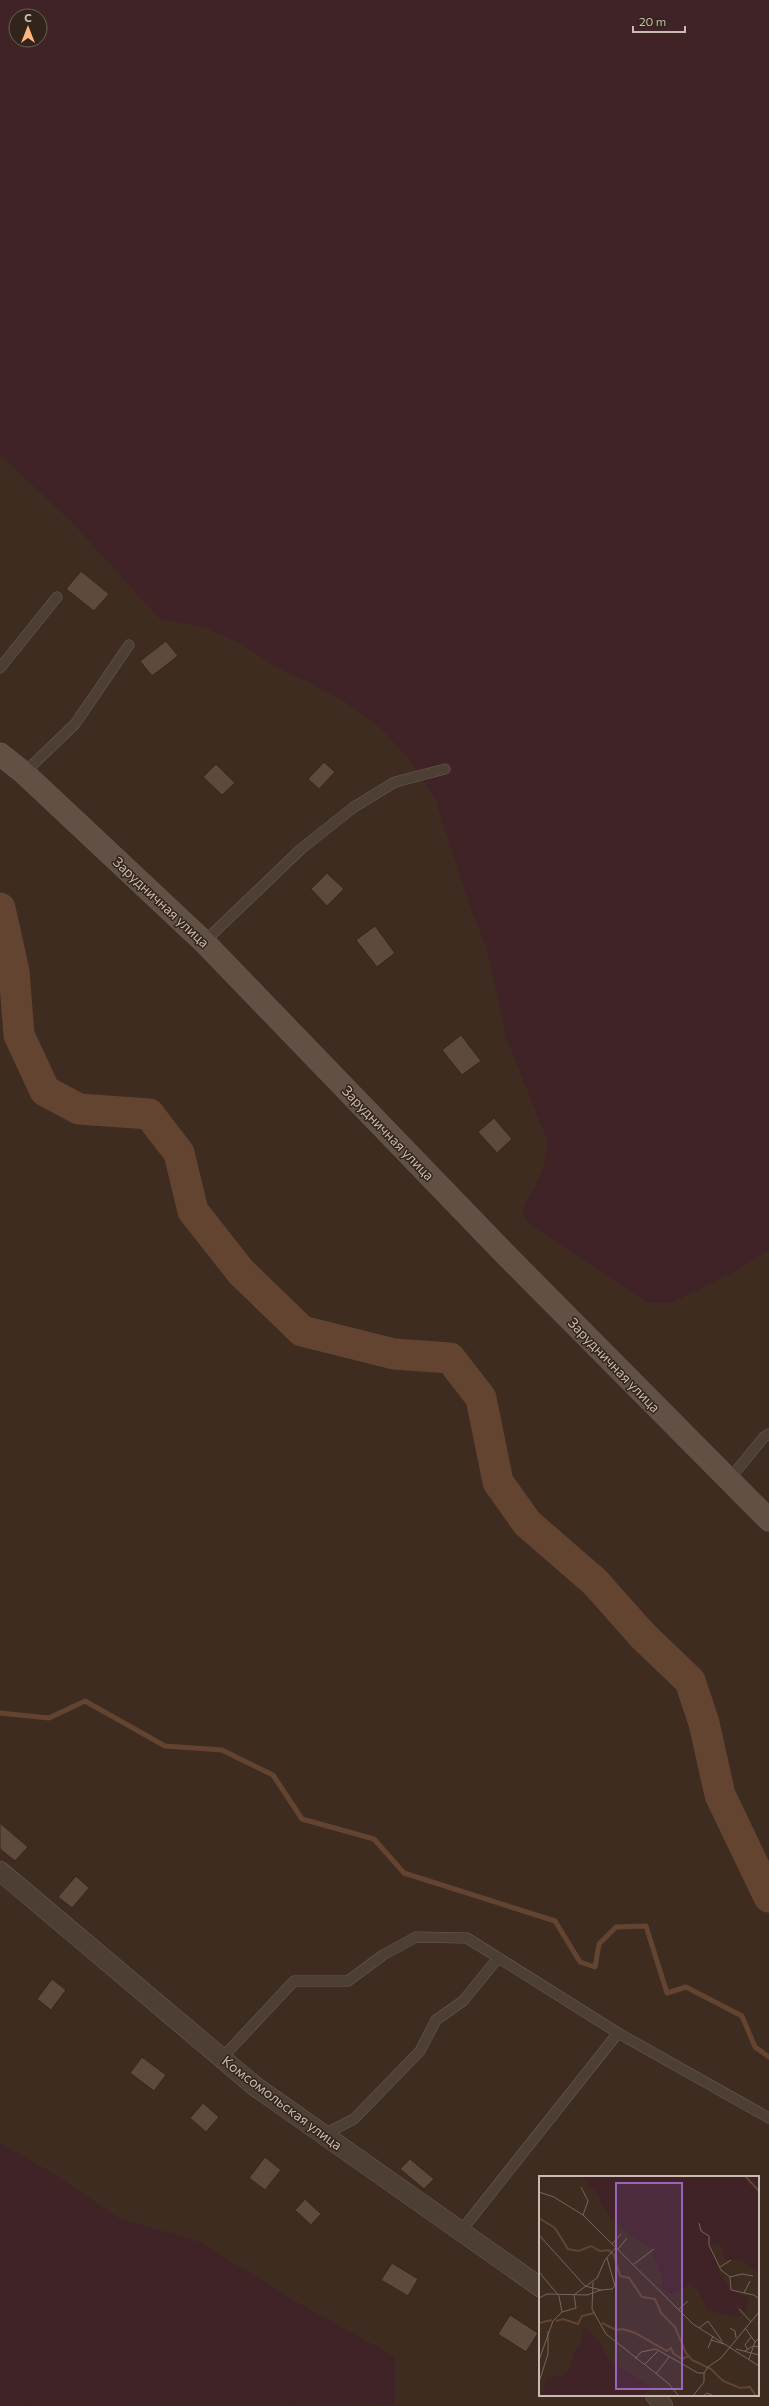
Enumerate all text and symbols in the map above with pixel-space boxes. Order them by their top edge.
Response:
north arrow [8,8,48,48]
scale bar [633,8,685,34]
text: С [24,11,32,24]
text: 20 m [639,14,666,28]
street label: Зарудничная улица [110,853,213,951]
street label: Зарудничная улица [339,1082,438,1184]
street label: Зарудничная улица [565,1314,664,1416]
street label: Комсомольская улица [219,2052,346,2153]
inset map [539,2176,759,2396]

